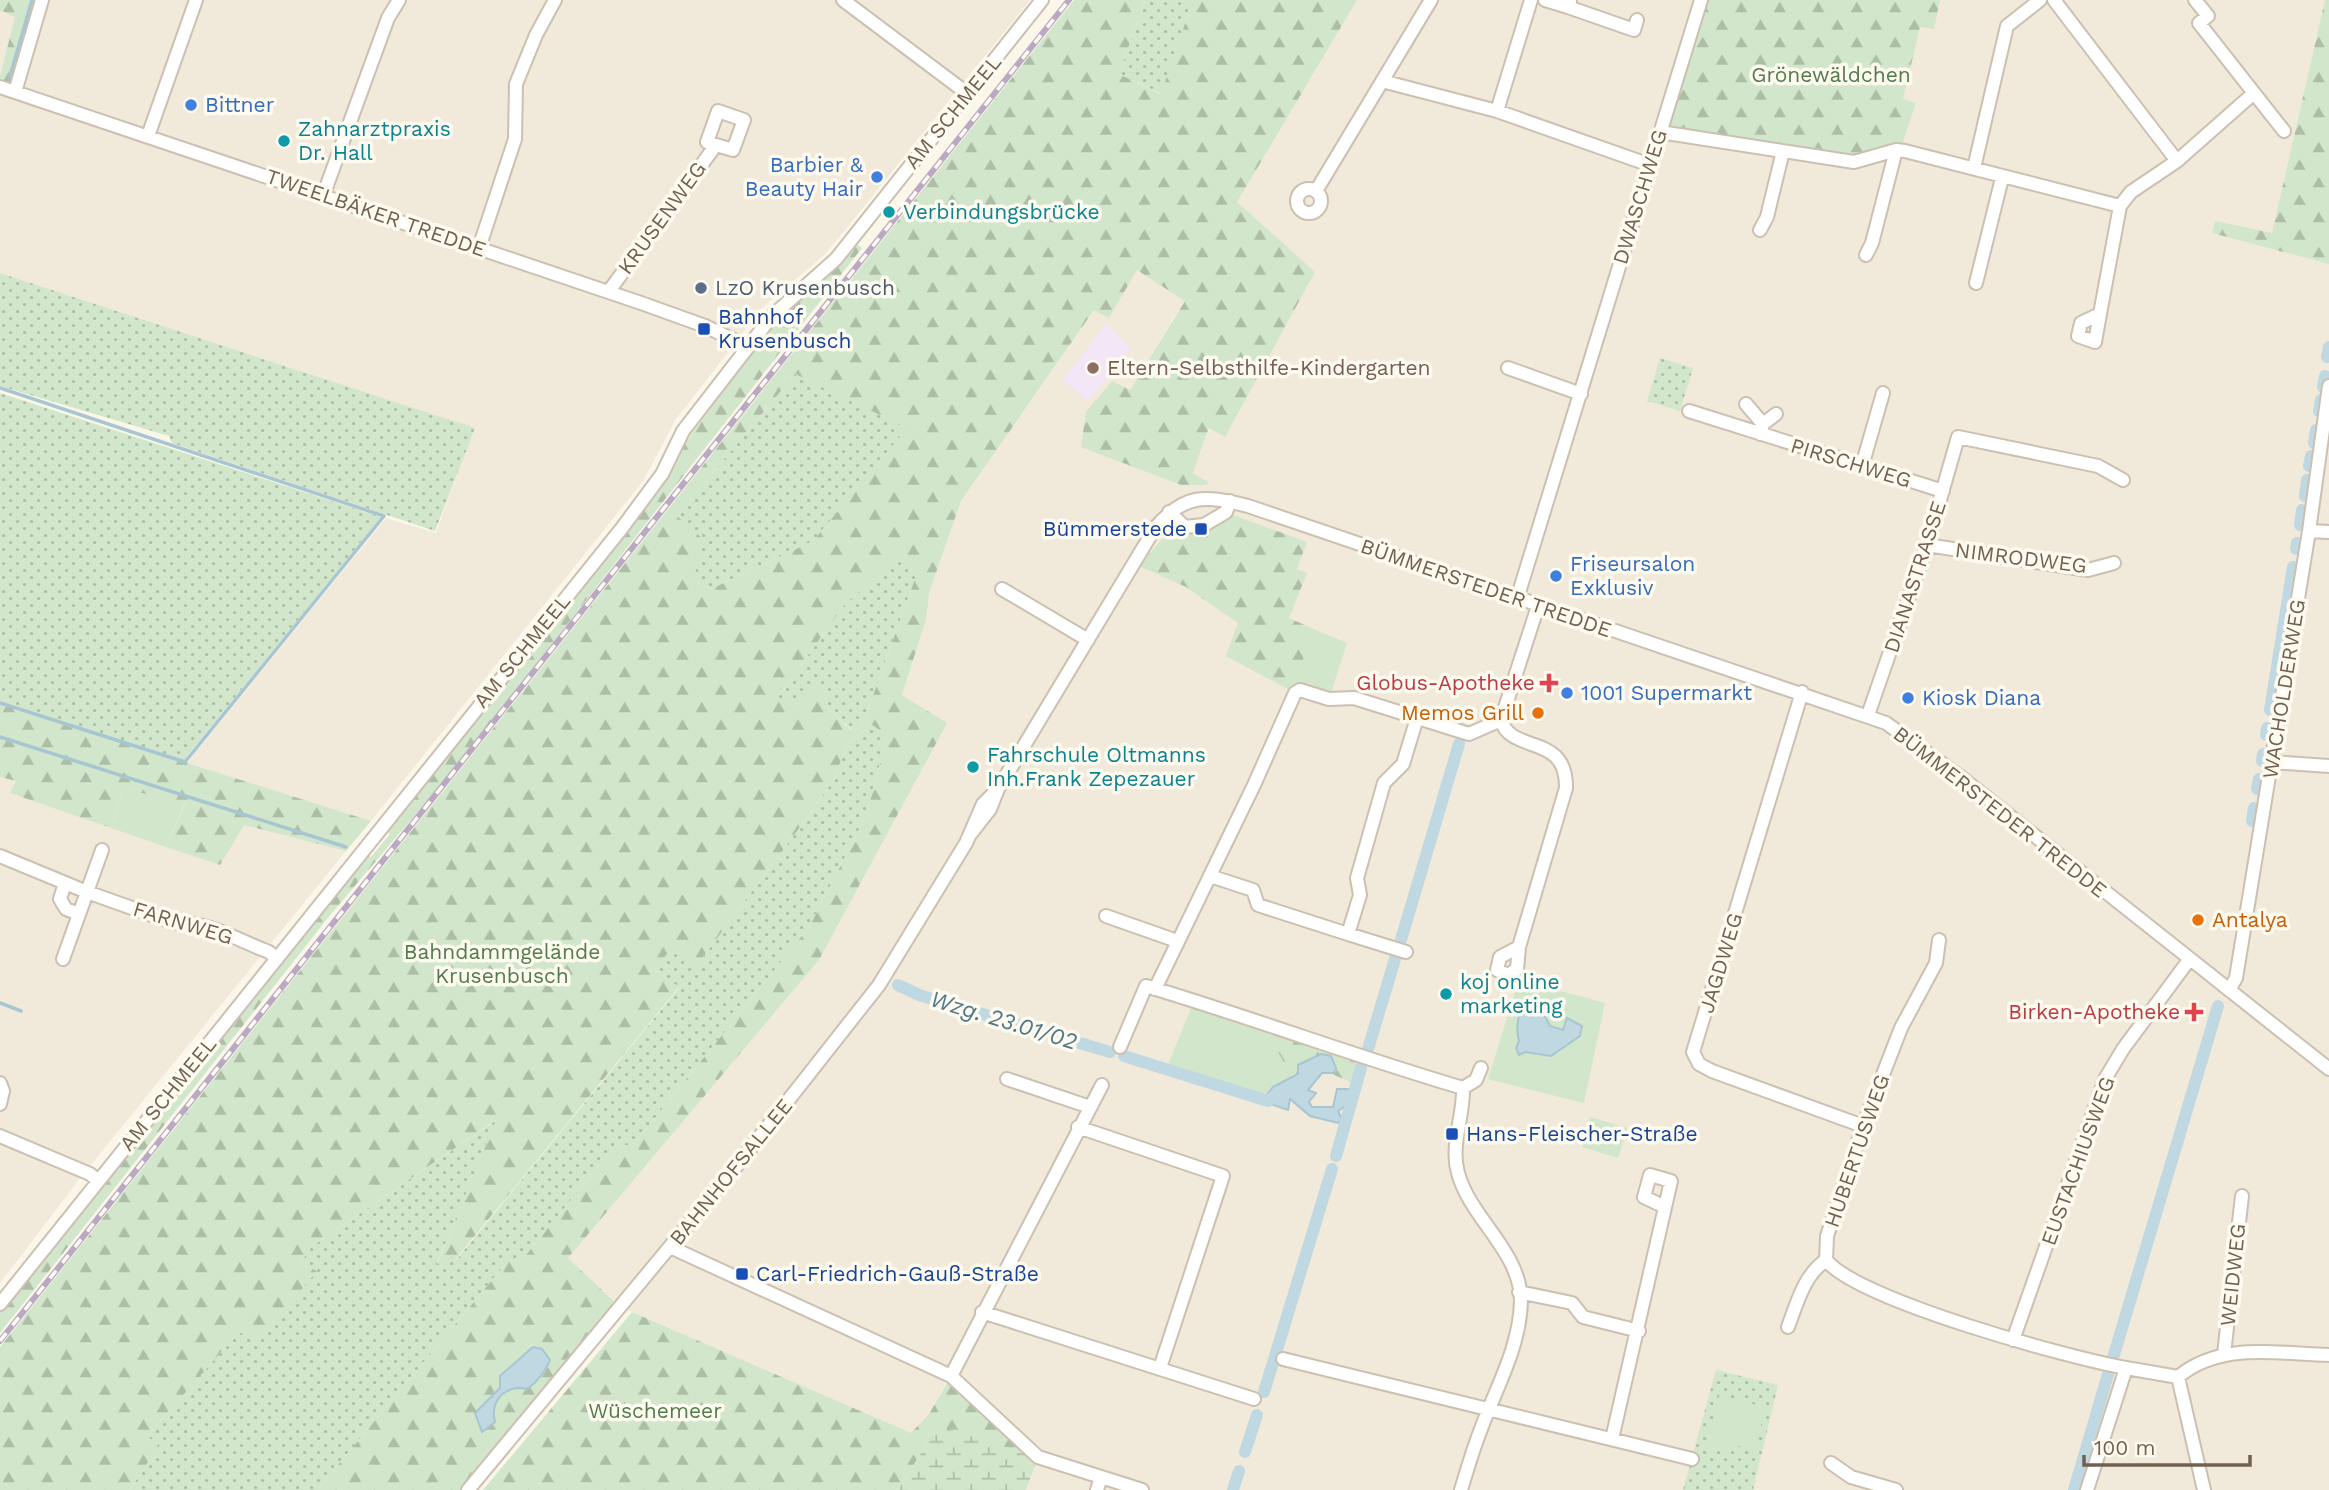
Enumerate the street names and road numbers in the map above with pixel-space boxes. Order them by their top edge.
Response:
street label: AM SCHMEEL [899,50,1006,174]
street label: DWASCHWEG [1607,126,1672,267]
street label: KRUSENWEG [612,156,711,279]
street label: TWEELBÄKER TREDDE [263,163,489,262]
street label: PIRSCHWEG [1788,432,1914,493]
street label: DIANASTRASSE [1878,498,1951,656]
street label: BÜMMERSTEDER TREDDE [1357,533,1615,642]
street label: NIMRODWEG [1954,537,2088,578]
street label: AM SCHMEEL [468,589,575,713]
street label: WACHOLDERWEG [2257,597,2310,781]
street label: BÜMMERSTEDER TREDDE [1889,721,2112,903]
street label: FARNWEG [130,896,236,950]
street label: JAGDWEG [1693,910,1748,1016]
street label: AM SCHMEEL [114,1032,221,1156]
street label: HUBERTUSWEG [1819,1071,1894,1231]
street label: EUSTACHIUSWEG [2035,1073,2120,1249]
street label: BAHNHOFSALLEE [664,1093,797,1250]
street label: WEIDWEG [2215,1222,2250,1328]

